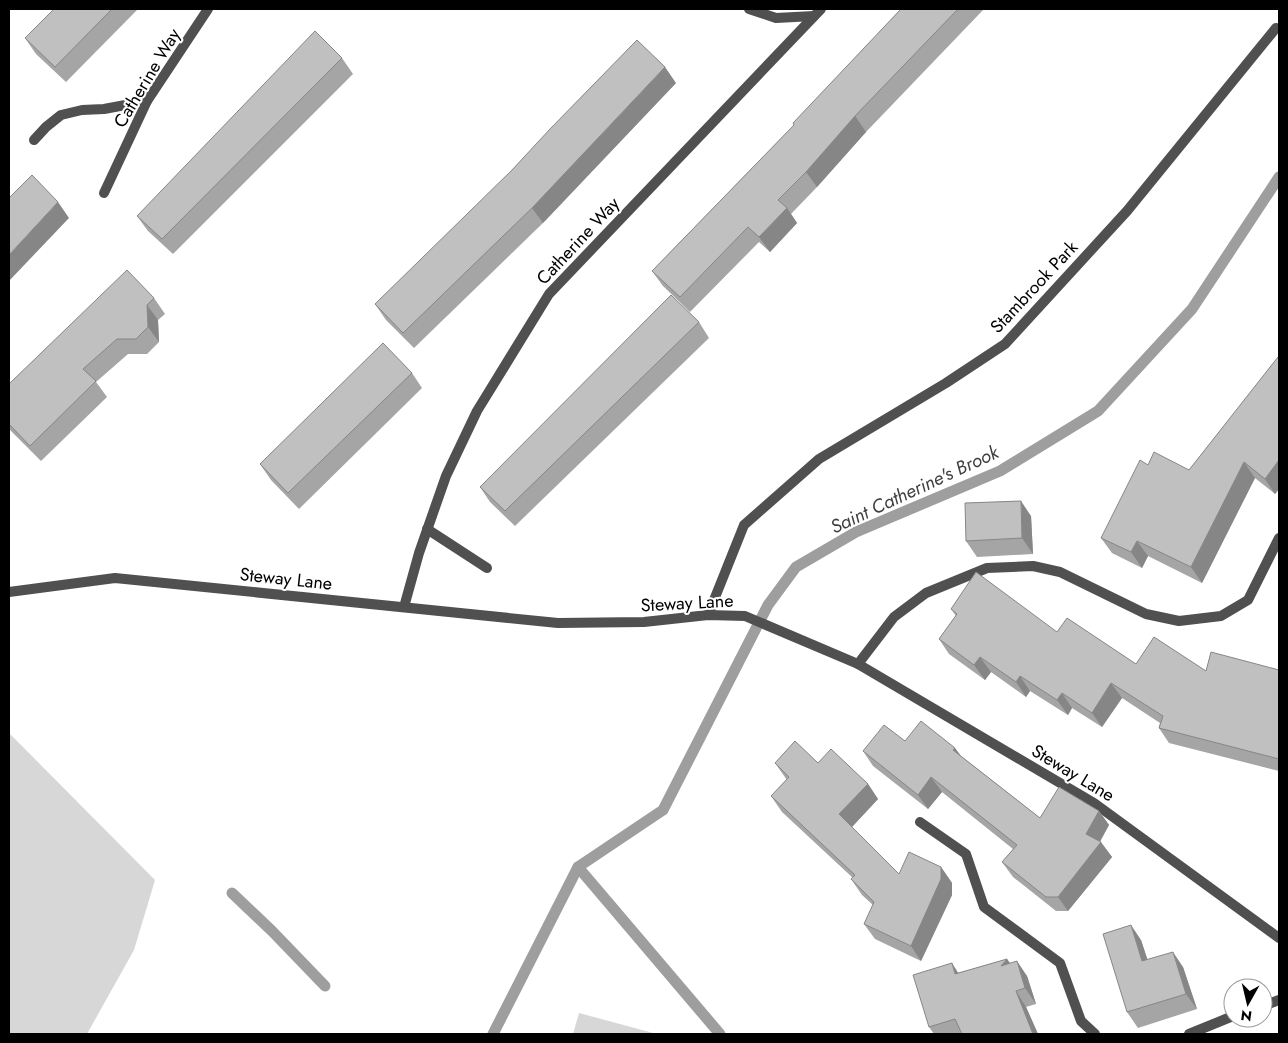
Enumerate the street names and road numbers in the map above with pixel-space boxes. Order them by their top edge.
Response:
street label: Catherine Way [107,23,187,132]
street label: Catherine Way [530,191,626,291]
street label: Stambrook Park [984,235,1084,339]
street label: Steway Lane [238,561,334,597]
street label: Steway Lane [640,588,734,618]
street label: Steway Lane [1027,738,1119,808]

